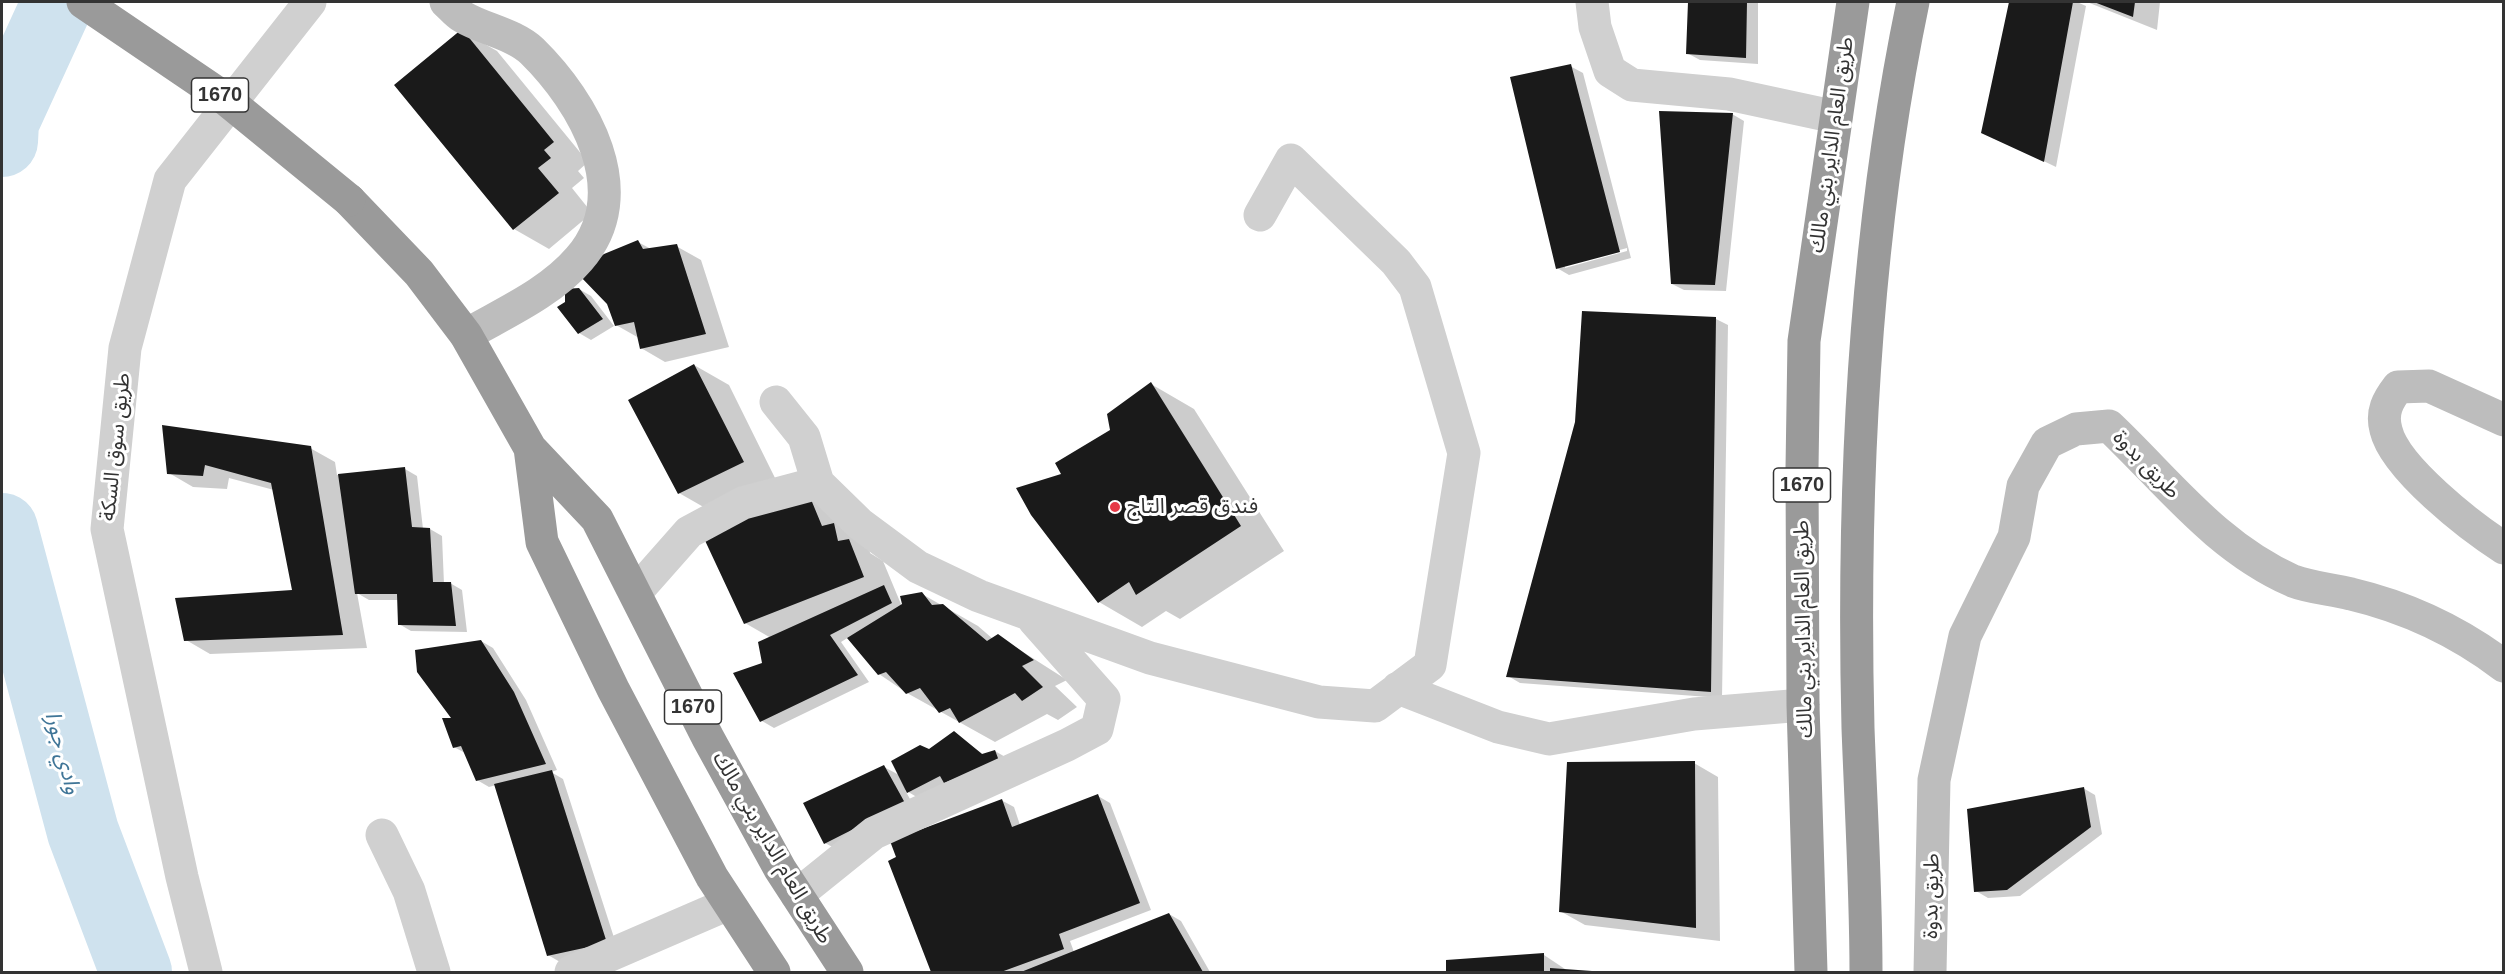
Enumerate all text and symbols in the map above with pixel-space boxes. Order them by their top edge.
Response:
street label: طريق العام الداير بني مالك [1804,35,1860,255]
road number: 1670 [192,78,248,112]
street label: طريق سوق السكة [96,372,136,522]
street label: طريق بدوة [2107,425,2185,505]
road number: 1670 [1774,468,1830,502]
place label: فندق قصر التاج [1127,494,1258,520]
marker: فندق قصر التاج [1108,500,1122,514]
street label: طريق العام الداير بني مالك [1790,520,1818,738]
road number: 1670 [664,690,722,724]
water label: وادي جورا [38,709,86,797]
street label: طريق العام الداير بني مالك [707,747,837,949]
street label: طريق بدوة [1919,853,1945,939]

